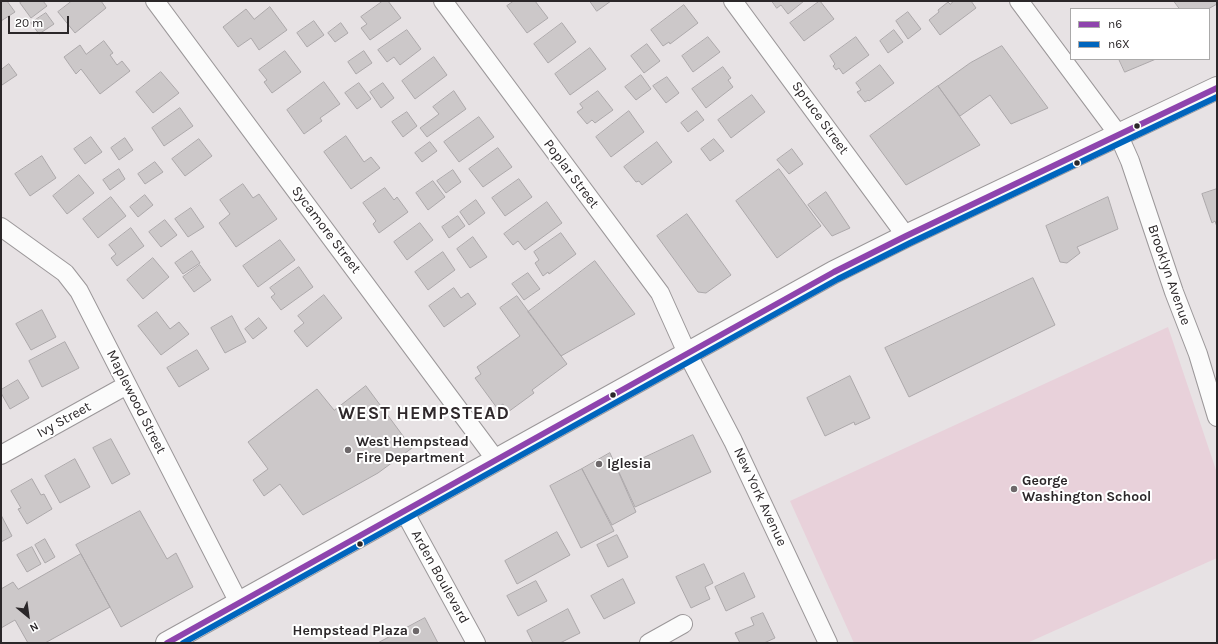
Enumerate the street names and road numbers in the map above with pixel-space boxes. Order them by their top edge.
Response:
street label: Spruce Street [788,78,852,158]
street label: Poplar Street [540,136,602,212]
street label: Sycamore Street [288,183,364,277]
street label: Brooklyn Avenue [1144,223,1194,327]
street label: Maplewood Street [103,347,169,457]
street label: Ivy Street [34,398,94,442]
street label: New York Avenue [730,445,790,549]
street label: Arden Boulevard [407,527,473,627]

